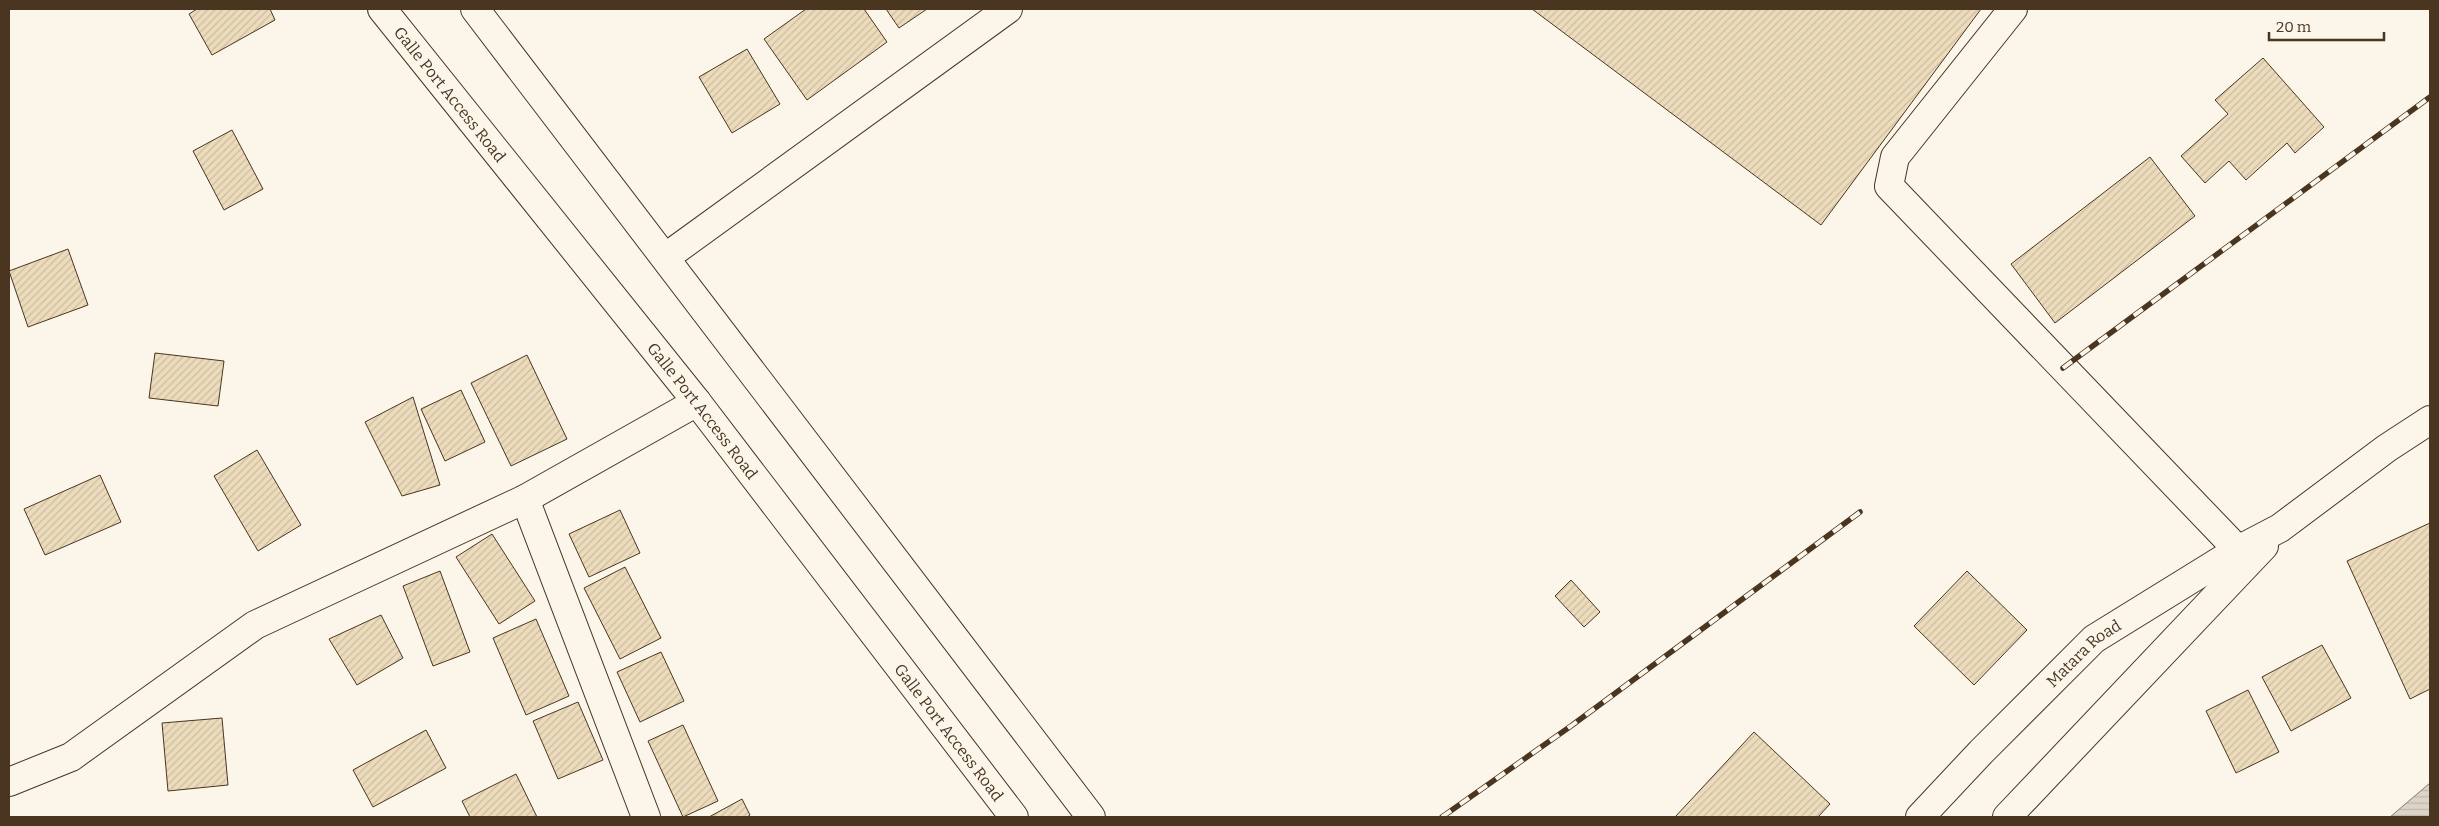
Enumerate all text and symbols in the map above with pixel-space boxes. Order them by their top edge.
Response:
scale bar [2269,10,2384,42]
text: 20 m [2276,18,2312,36]
street label: Galle Port Access Road [390,23,510,166]
street label: Galle Port Access Road [644,339,762,483]
street label: Matara Road [2042,615,2125,691]
street label: Galle Port Access Road [891,660,1008,805]

